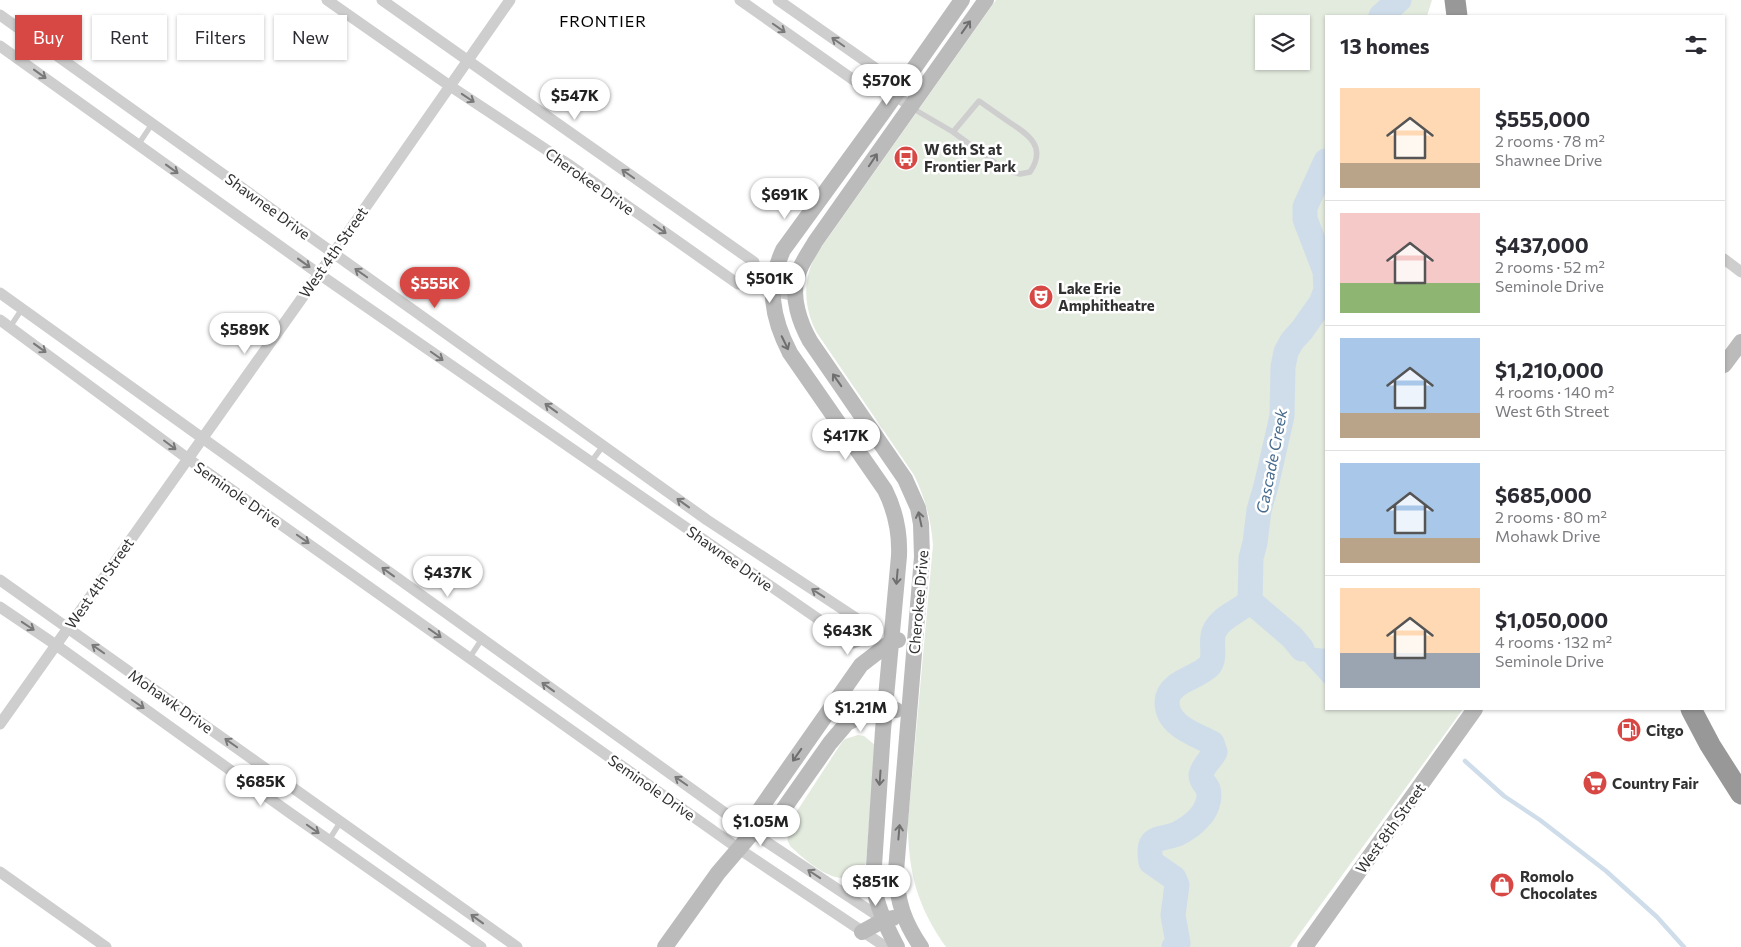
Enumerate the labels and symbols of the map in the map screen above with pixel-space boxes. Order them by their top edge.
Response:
district label: FRONTIER [559,11,647,30]
one-way arrow [961,21,971,35]
one-way arrow [772,23,786,33]
one-way arrow [832,37,846,47]
pin: $570K [852,64,922,106]
one-way arrow [32,69,46,79]
pin: $547K [540,78,610,121]
one-way arrow [460,93,474,103]
place label: W 6th St at Frontier Park [924,140,1016,175]
street label: Cherokee Drive [542,144,638,218]
bus stop icon: W 6th St at Frontier Park [893,145,919,171]
one-way arrow [868,154,878,168]
one-way arrow [164,164,178,174]
street label: Shawnee Drive [222,169,314,243]
one-way arrow [621,169,635,179]
pin: $691K [750,178,820,220]
street label: West 4th Street [295,203,371,301]
one-way arrow [653,224,667,234]
one-way arrow [297,258,311,268]
pin: $501K [735,262,805,304]
pin: $555K [400,266,470,309]
one-way arrow [355,268,369,278]
place label: Lake Erie Amphitheatre [1058,279,1155,314]
theatre icon: Lake Erie Amphitheatre [1028,284,1054,310]
pin: $589K [210,312,280,355]
one-way arrow [781,335,790,350]
one-way arrow [33,343,47,353]
one-way arrow [430,351,444,361]
one-way arrow [832,373,842,387]
one-way arrow [544,403,558,413]
water label: Cascade Creek [1252,407,1291,515]
pin: $417K [811,418,881,461]
one-way arrow [163,440,177,450]
street label: Seminole Drive [191,457,285,531]
one-way arrow [677,497,690,508]
one-way arrow [915,511,924,527]
street label: Shawnee Drive [684,522,776,594]
street label: West 4th Street [61,534,137,632]
one-way arrow [295,534,309,544]
street label: Cherokee Drive [904,549,932,655]
pin: $437K [413,556,483,598]
one-way arrow [381,567,395,577]
one-way arrow [892,569,902,585]
one-way arrow [811,588,825,598]
pin: $643K [813,614,883,656]
one-way arrow [21,621,35,631]
one-way arrow [428,628,442,638]
one-way arrow [91,644,105,654]
street label: Mohawk Drive [125,665,217,737]
one-way arrow [542,681,555,692]
pin: $1.21M [820,690,902,733]
one-way arrow [131,699,145,709]
fuel station icon: Citgo [1616,717,1642,743]
place label: Citgo [1646,721,1684,739]
one-way arrow [224,738,238,748]
one-way arrow [792,748,802,762]
street label: Seminole Drive [605,750,699,824]
pin: $685K [226,764,296,807]
one-way arrow [875,770,885,786]
supermarket icon: Country Fair [1582,770,1608,796]
place label: Country Fair [1612,774,1699,792]
one-way arrow [674,776,688,786]
street label: West 8th Street [1351,779,1429,877]
pin: $1.05M [720,804,802,847]
one-way arrow [306,824,320,834]
one-way arrow [894,824,904,840]
pin: $851K [841,864,911,907]
place label: Romolo Chocolates [1520,867,1597,902]
one-way arrow [807,869,821,879]
shop icon: Romolo Chocolates [1489,872,1515,898]
one-way arrow [471,913,484,924]

